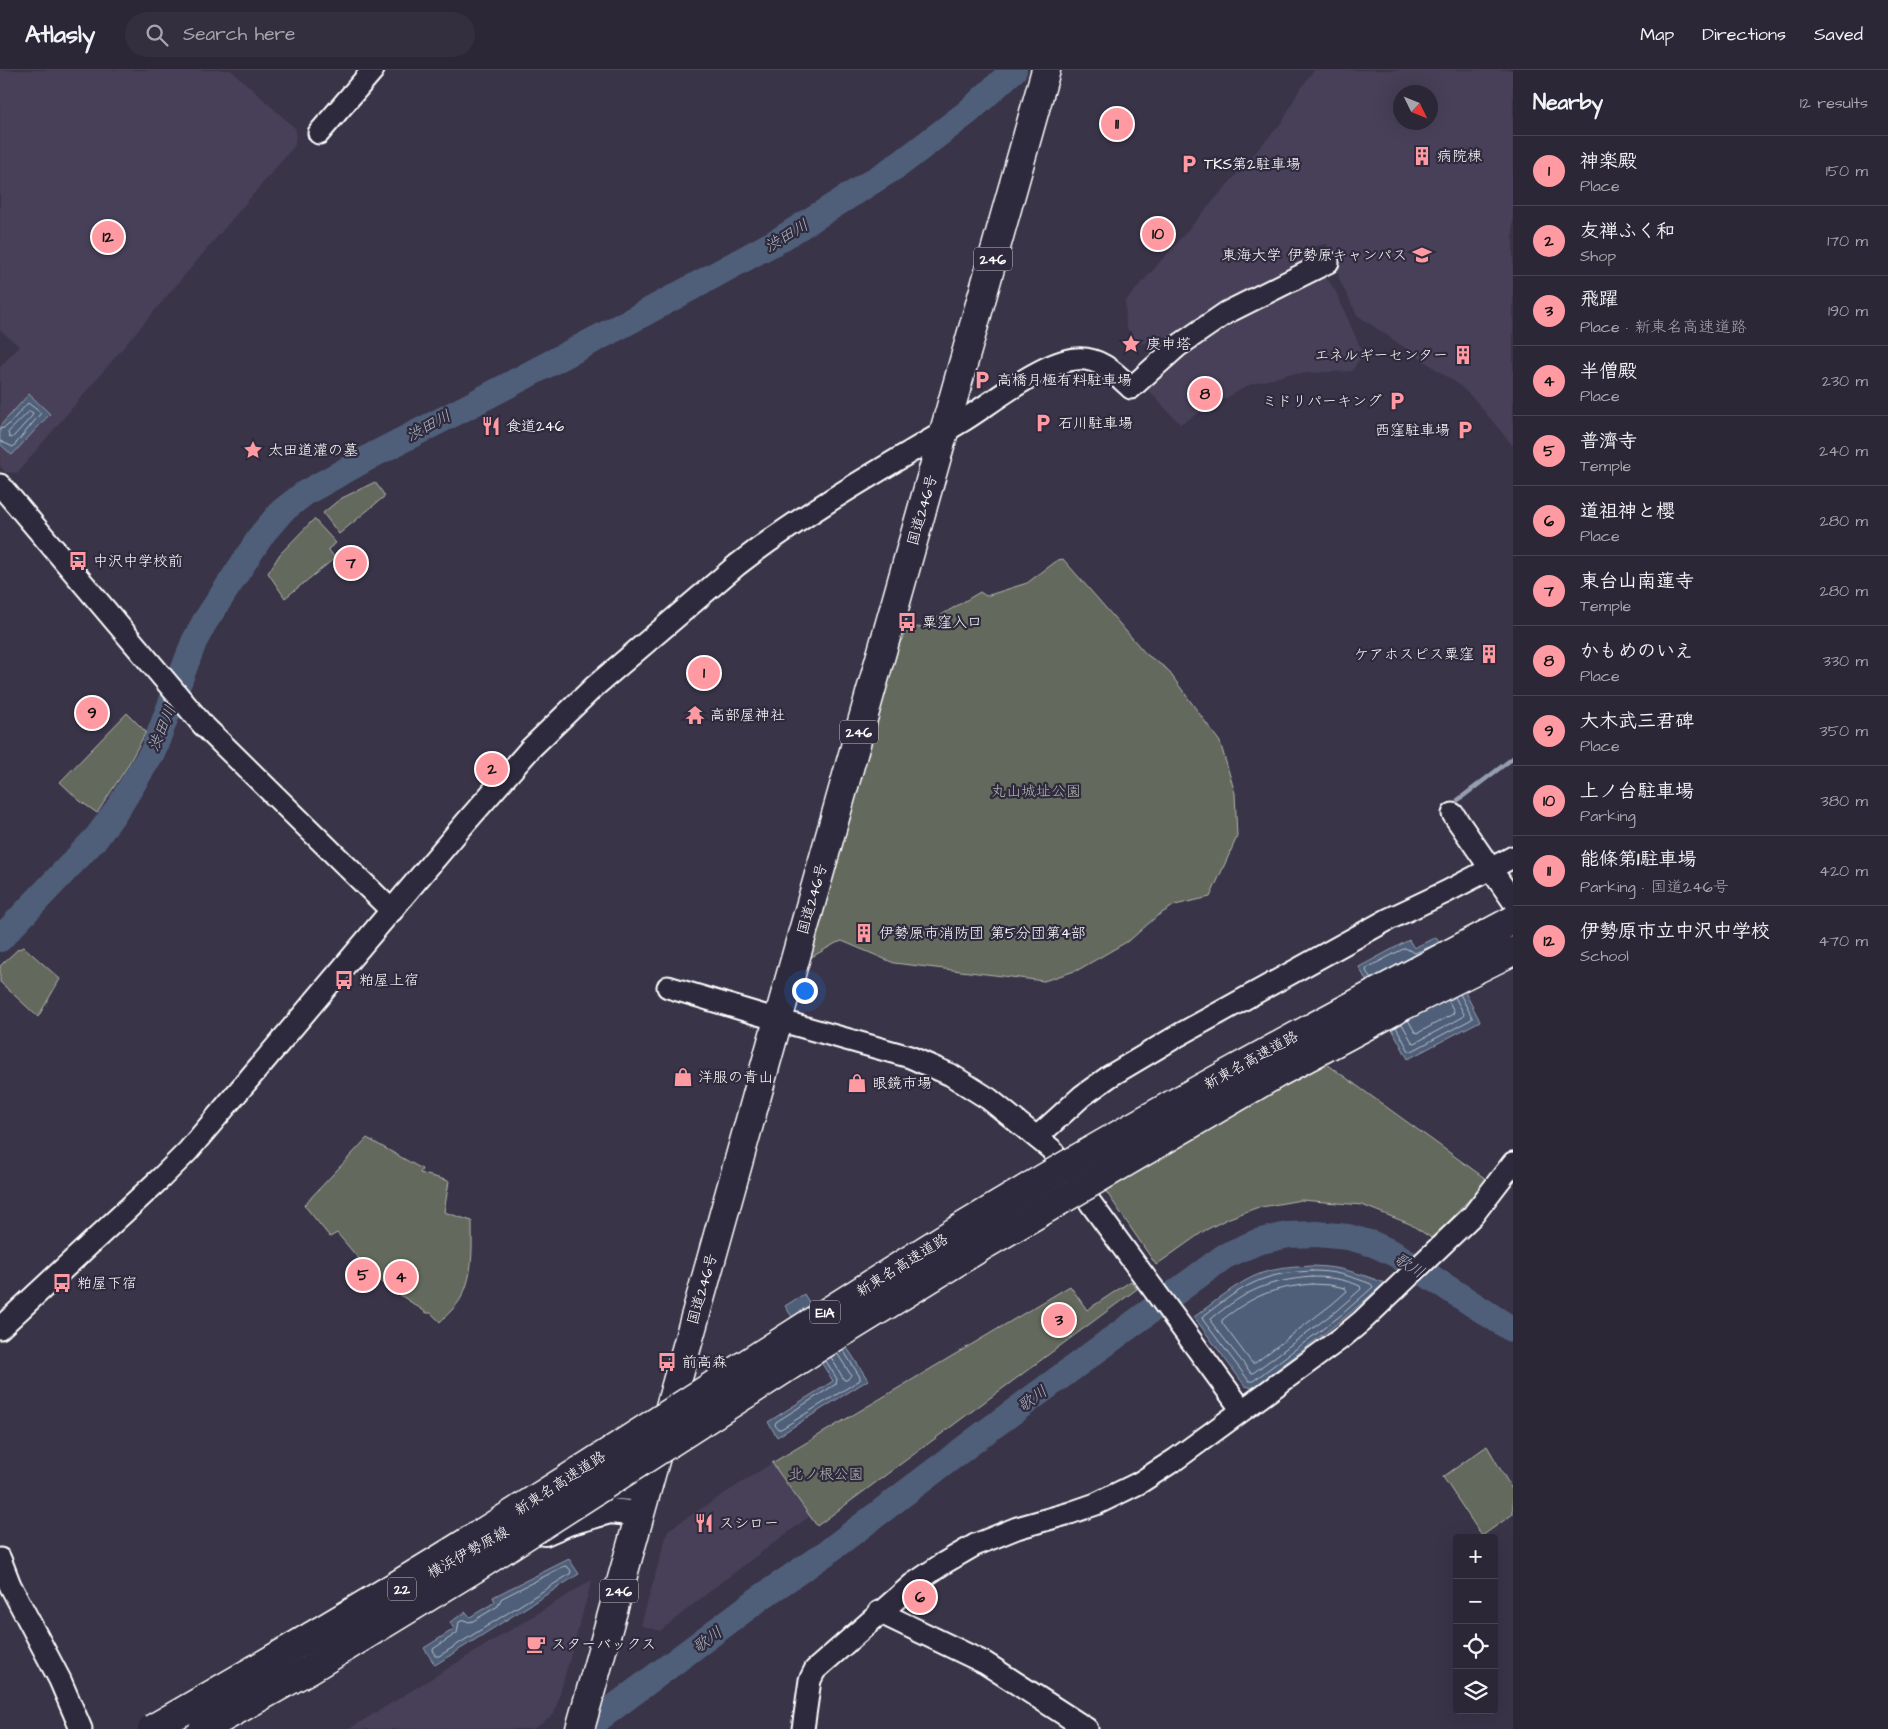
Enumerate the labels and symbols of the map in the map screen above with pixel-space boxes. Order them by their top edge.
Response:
north arrow [1393,85,1438,130]
pin: 11 [1101,105,1133,143]
building icon: 病院棟 [1411,145,1433,167]
place label: 病院棟 [1437,146,1482,167]
parking icon: TKS第2駐車場 [1178,153,1200,175]
place label: TKS第2駐車場 [1204,154,1301,175]
water label: 渋田川 [760,214,813,258]
pin: 10 [1142,215,1174,253]
pin: 12 [92,218,124,256]
school or university icon: 東海大学 伊勢原キャンパス [1411,244,1433,266]
place label: 東海大学 伊勢原キャンパス [1222,245,1407,266]
road number: 246 [974,248,1012,270]
place icon: 庚申塔 [1120,333,1142,355]
place label: 庚申塔 [1146,334,1191,355]
building icon: エネルギーセンター [1452,344,1474,366]
place label: エネルギーセンター [1314,345,1448,366]
parking icon: 高橋月極有料駐車場 [971,369,993,391]
place label: 高橋月極有料駐車場 [997,370,1132,391]
pin: 8 [1189,375,1221,413]
parking icon: ミドリパーキング [1386,390,1408,412]
place label: ミドリパーキング [1262,391,1382,412]
water label: 渋田川 [402,405,455,447]
parking icon: 石川駐車場 [1032,412,1054,434]
place label: 石川駐車場 [1058,413,1133,434]
restaurant icon: 食道246 [480,415,502,437]
place label: 食道246 [506,416,565,437]
parking icon: 西窪駐車場 [1454,419,1476,441]
place label: 西窪駐車場 [1375,420,1450,441]
place icon: 太田道灌の墓 [242,439,264,461]
place label: 太田道灌の墓 [268,440,358,461]
street label: 国道246号 [902,472,943,548]
pin: 7 [335,544,367,582]
bus stop icon: 中沢中学校前 [67,550,89,572]
place label: 中沢中学校前 [93,551,183,572]
bus stop icon: 粟窪入口 [896,611,918,633]
place label: 粟窪入口 [922,612,982,633]
building icon: ケアホスピス粟窪 [1478,643,1500,665]
place label: ケアホスピス粟窪 [1354,644,1474,665]
pin: 1 [688,654,720,692]
pin: 9 [76,694,108,732]
water label: 渋田川 [142,702,181,755]
temple icon: 高部屋神社 [684,704,706,726]
place label: 高部屋神社 [710,705,785,726]
road number: 246 [840,720,878,744]
pin: 2 [476,750,508,788]
park label: 丸山城址公園 [991,781,1081,802]
street label: 国道246号 [792,861,833,937]
building icon: 伊勢原市消防団 第5分団第4部 [853,922,875,944]
place label: 伊勢原市消防団 第5分団第4部 [879,923,1086,944]
bus stop icon: 粕屋上宿 [333,969,355,991]
place label: 粕屋上宿 [359,970,419,991]
your location [792,978,818,1004]
street label: 新東名高速道路 [1200,1026,1302,1095]
shop icon: 洋服の青山 [672,1066,694,1088]
place label: 洋服の青山 [698,1067,773,1088]
shop icon: 眼鏡市場 [846,1072,868,1094]
place label: 眼鏡市場 [872,1073,932,1094]
street label: 新東名高速道路 [852,1229,952,1302]
water label: 歌川 [1390,1248,1429,1284]
street label: 国道246号 [682,1251,723,1327]
pin: 5 [347,1256,379,1294]
pin: 4 [385,1258,417,1296]
bus stop icon: 粕屋下宿 [51,1272,73,1294]
place label: 粕屋下宿 [77,1273,137,1294]
road number: E1A [810,1300,840,1324]
pin: 3 [1043,1301,1075,1339]
bus stop icon: 前高森 [656,1351,678,1373]
place label: 前高森 [682,1352,727,1373]
water label: 歌川 [1013,1381,1052,1417]
street label: 新東名高速道路 [511,1446,610,1521]
park label: 北ノ根公園 [788,1464,864,1485]
restaurant icon: スシロー [693,1512,715,1534]
place label: スシロー [719,1513,779,1534]
street label: 横浜伊勢原線 [424,1521,513,1583]
road number: 22 [388,1578,416,1600]
pin: 6 [904,1578,936,1616]
road number: 246 [600,1580,638,1602]
water label: 歌川 [688,1622,727,1658]
cafe icon: スターバックス [525,1633,547,1655]
place label: スターバックス [551,1634,656,1655]

